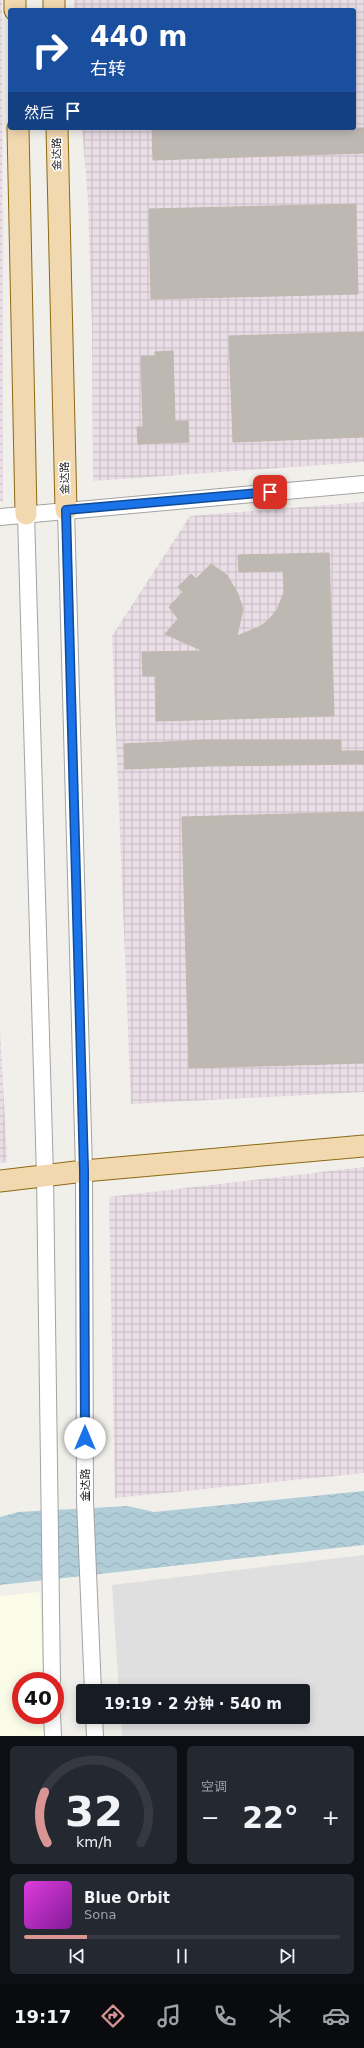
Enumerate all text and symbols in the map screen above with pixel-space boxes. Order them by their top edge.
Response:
text: 440 m [90,20,187,53]
icon: right [24,24,76,76]
text: 右转 [90,58,126,79]
icon: arrive [62,100,84,122]
text: 然后 [24,104,54,122]
street label: 金达路 [50,137,64,171]
street label: 金达路 [58,461,72,495]
pin [253,475,287,509]
icon: arrive [259,481,281,503]
position arrow [64,1417,106,1459]
street label: 金达路 [79,1469,92,1502]
speed limit sign: 40 [12,1672,64,1724]
text: 19:19 · 2 分钟 · 540 m [104,1695,282,1713]
text: 空调 [201,1779,227,1794]
text: 32 [65,1787,122,1836]
text: 22° [242,1800,299,1835]
text: − [201,1805,219,1830]
text: + [322,1805,340,1830]
text: km/h [75,1834,112,1850]
text: Blue Orbit [84,1889,170,1907]
text: Sona [84,1907,116,1922]
icon: previous [66,1945,88,1967]
icon: pause [171,1945,193,1967]
icon: next [276,1945,298,1967]
icon: directions [99,2002,127,2030]
icon: music [155,2002,183,2030]
icon: phone [211,2002,239,2030]
icon: climate [266,2002,294,2030]
icon: car [322,2002,350,2030]
text: 19:17 [14,2006,71,2027]

